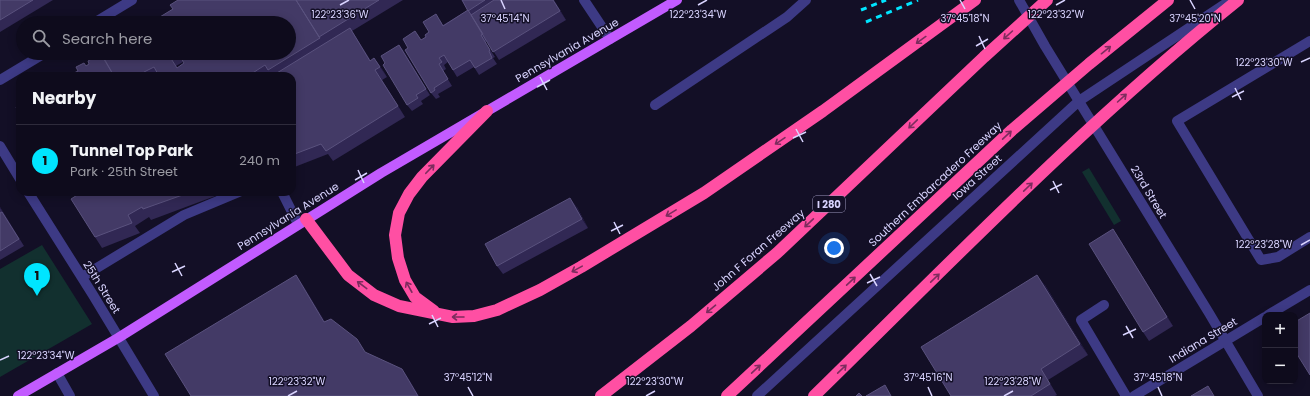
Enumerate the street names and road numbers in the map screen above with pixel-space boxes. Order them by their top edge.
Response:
street label: Pennsylvania Avenue [512,14,622,86]
street label: Southern Embarcadero Freeway [865,117,1006,250]
street label: Iowa Street [949,151,1005,203]
street label: 23rd Street [1127,162,1171,222]
street label: Pennsylvania Avenue [234,178,342,254]
road number: I 280 [813,196,845,212]
street label: John F Foran Freeway [708,205,809,295]
street label: 25th Street [79,258,125,316]
street label: Indiana Street [1166,313,1240,367]

